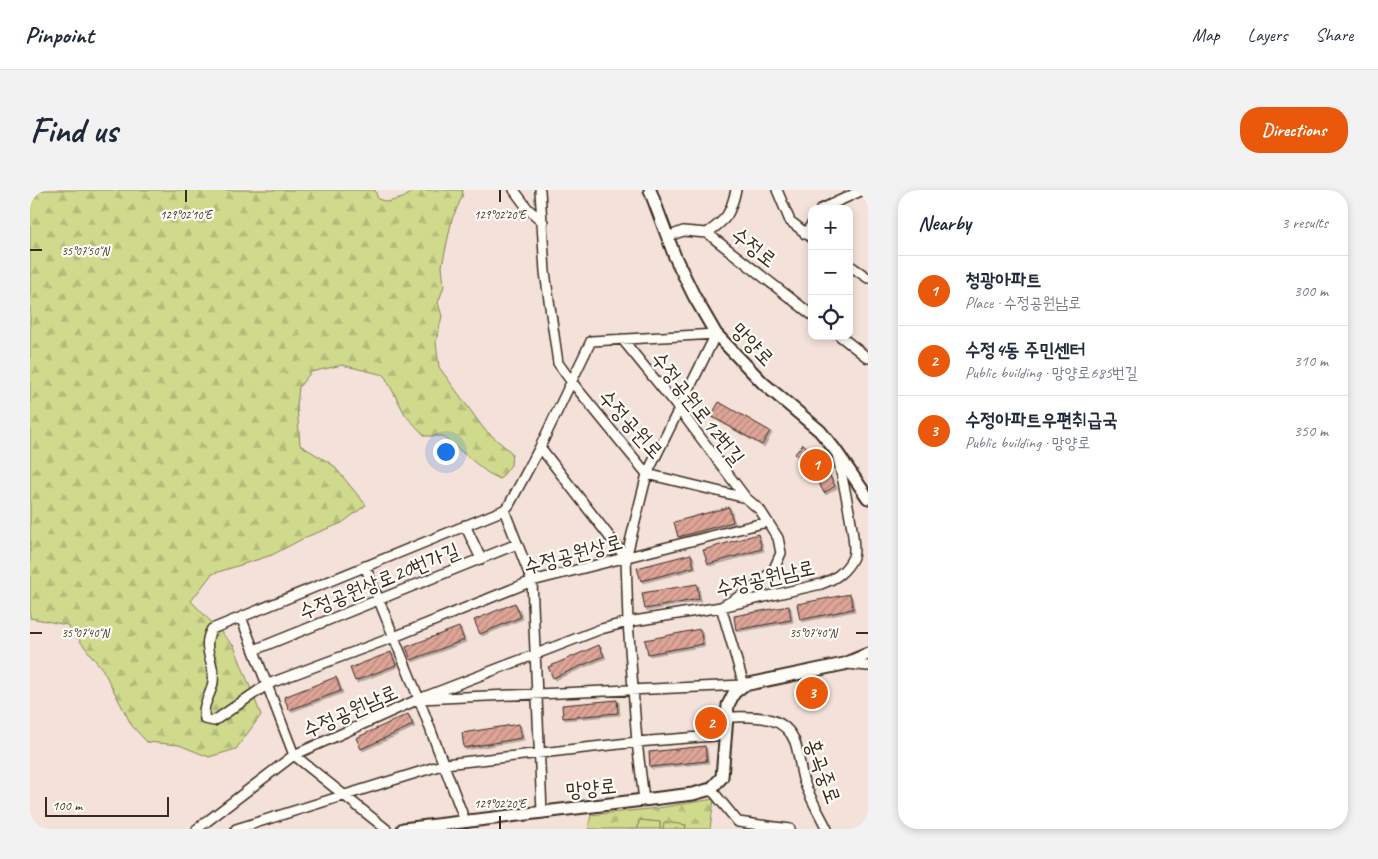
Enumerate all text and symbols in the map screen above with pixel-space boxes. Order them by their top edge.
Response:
text: Pinpoint [25,20,94,50]
text: Map [1192,24,1220,46]
text: Layers [1248,24,1287,46]
text: Share [1315,24,1353,46]
button: Directions [1240,107,1348,153]
text: Find us [30,108,117,153]
map controls [808,205,853,340]
button: + [808,205,853,250]
text: 129°02'10"E [160,207,214,223]
text: 129°02'20"E [474,207,528,223]
text: Nearby [918,210,971,236]
text: 3 results [1281,213,1328,233]
street label: 수정로 [726,221,782,273]
text: 35°07'50"N [61,243,110,259]
button: − [808,250,853,295]
text: 청광아파트 [965,268,1041,292]
text: 1 [930,281,938,301]
text: 300 m [1294,281,1328,301]
text: Place · 수정공원남로 [965,293,1081,313]
button: locate [808,295,853,340]
street label: 망양로 [726,317,780,371]
text: 수정4동 주민센터 [965,338,1085,362]
street label: 수정공원로12번길 [646,346,751,470]
text: 2 [930,351,938,371]
text: 310 m [1294,351,1328,371]
text: Public building · 망양로685번길 [965,363,1138,383]
street label: 수정공원로 [593,384,669,464]
text: 수정아파트우편취급국 [965,408,1118,432]
text: 3 [930,421,938,441]
text: 350 m [1294,421,1328,441]
text: Public building · 망양로 [965,433,1090,453]
your location [433,439,459,465]
pin: 1 [800,446,832,484]
street label: 수정공원상로 [521,528,625,580]
street label: 수정공원상로20번가길 [295,537,463,625]
street label: 수정공원남로 [713,554,817,602]
text: 35°07'40"N [61,625,110,641]
text: 35°07'40"N [789,625,838,641]
pin: 3 [796,674,828,712]
street label: 수정공원남로 [298,679,402,743]
pin: 2 [695,704,727,742]
street label: 홍곡중로 [799,735,847,807]
street label: 망양로 [564,772,618,804]
scale bar [45,794,169,817]
text: 129°02'20"E [474,796,528,812]
text: 100 m [52,797,82,814]

